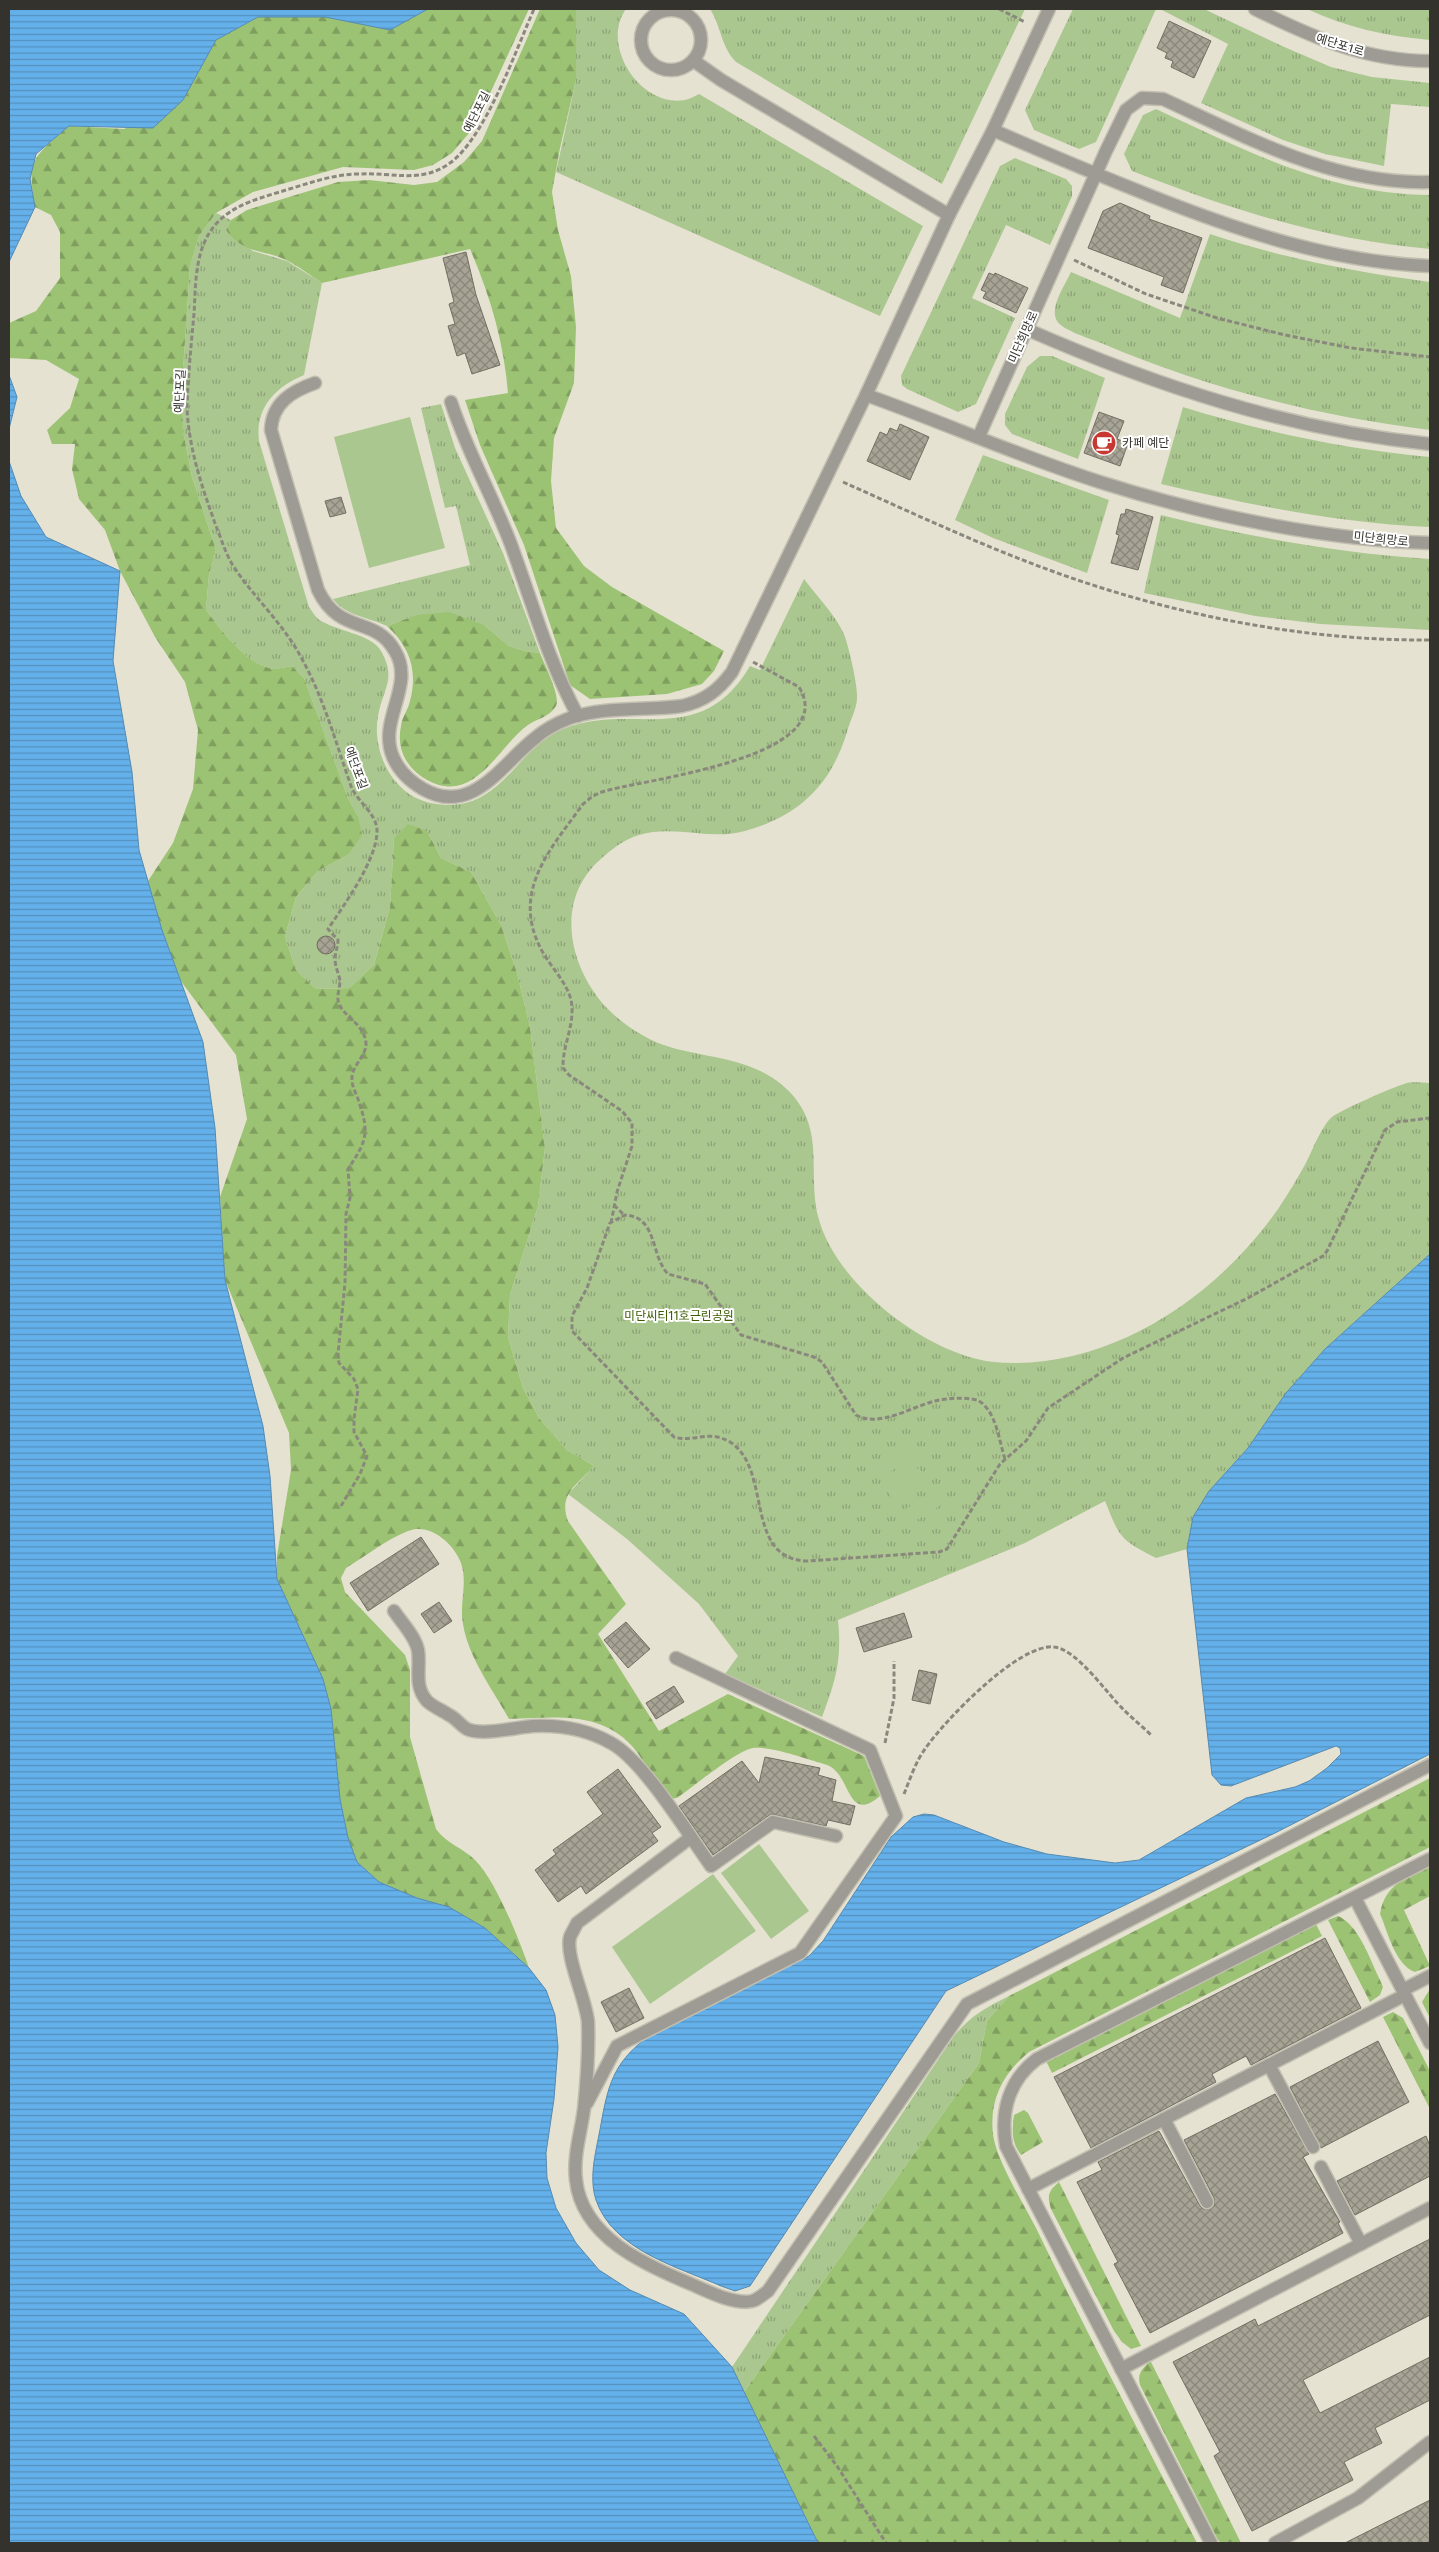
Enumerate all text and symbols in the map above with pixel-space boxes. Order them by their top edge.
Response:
street label: 예단포1로 [1314,31,1366,59]
street label: 예단포길 [461,89,493,135]
street label: 미단희망로 [1005,309,1041,365]
street label: 예단포길 [172,369,188,413]
cafe icon: 카페 예단 [1091,430,1117,456]
place label: 카페 예단 [1122,436,1169,450]
street label: 미단희망로 [1353,529,1409,549]
street label: 예단포길 [342,745,370,791]
park label: 미단씨티11호근린공원 [624,1309,734,1323]

